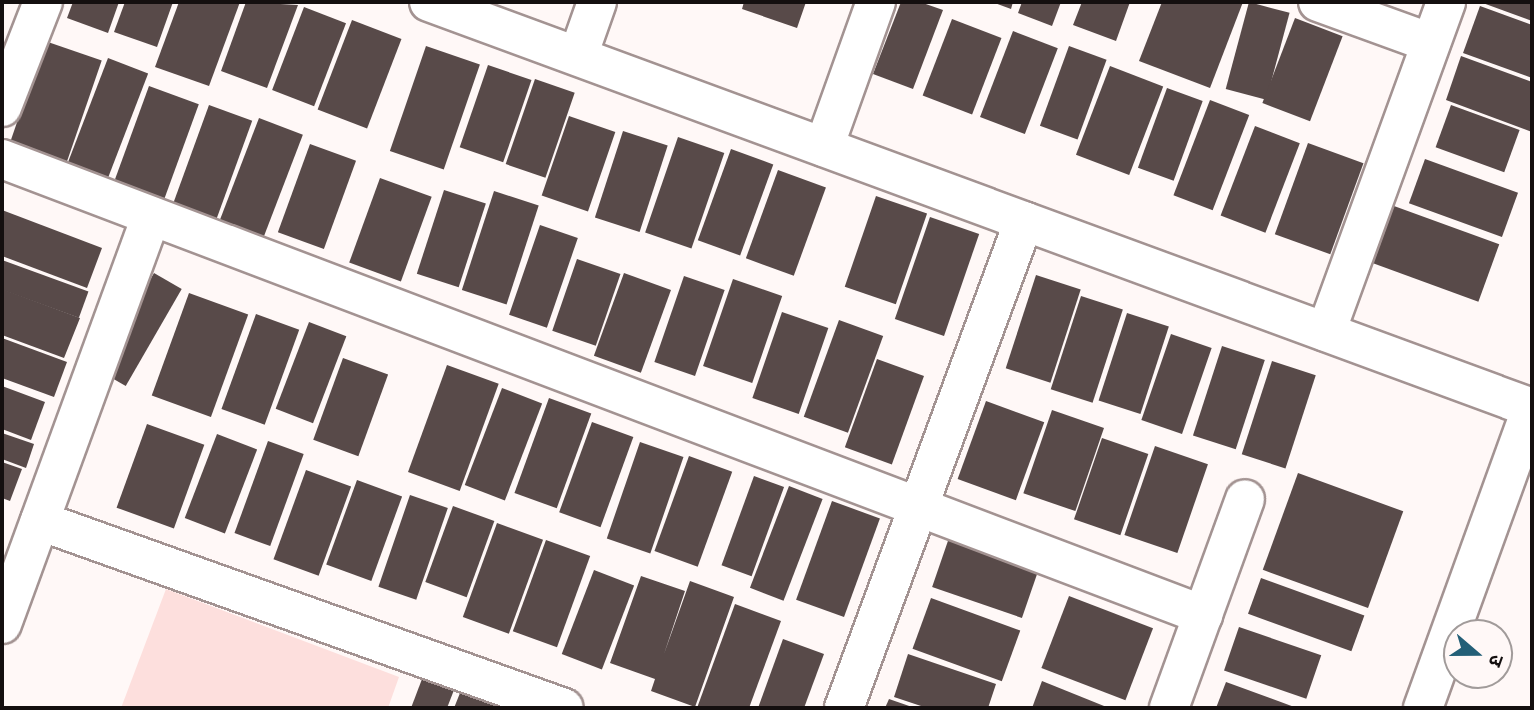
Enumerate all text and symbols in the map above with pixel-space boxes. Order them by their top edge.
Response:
north arrow [1443,619,1513,689]
text: उ [1484,652,1509,670]

